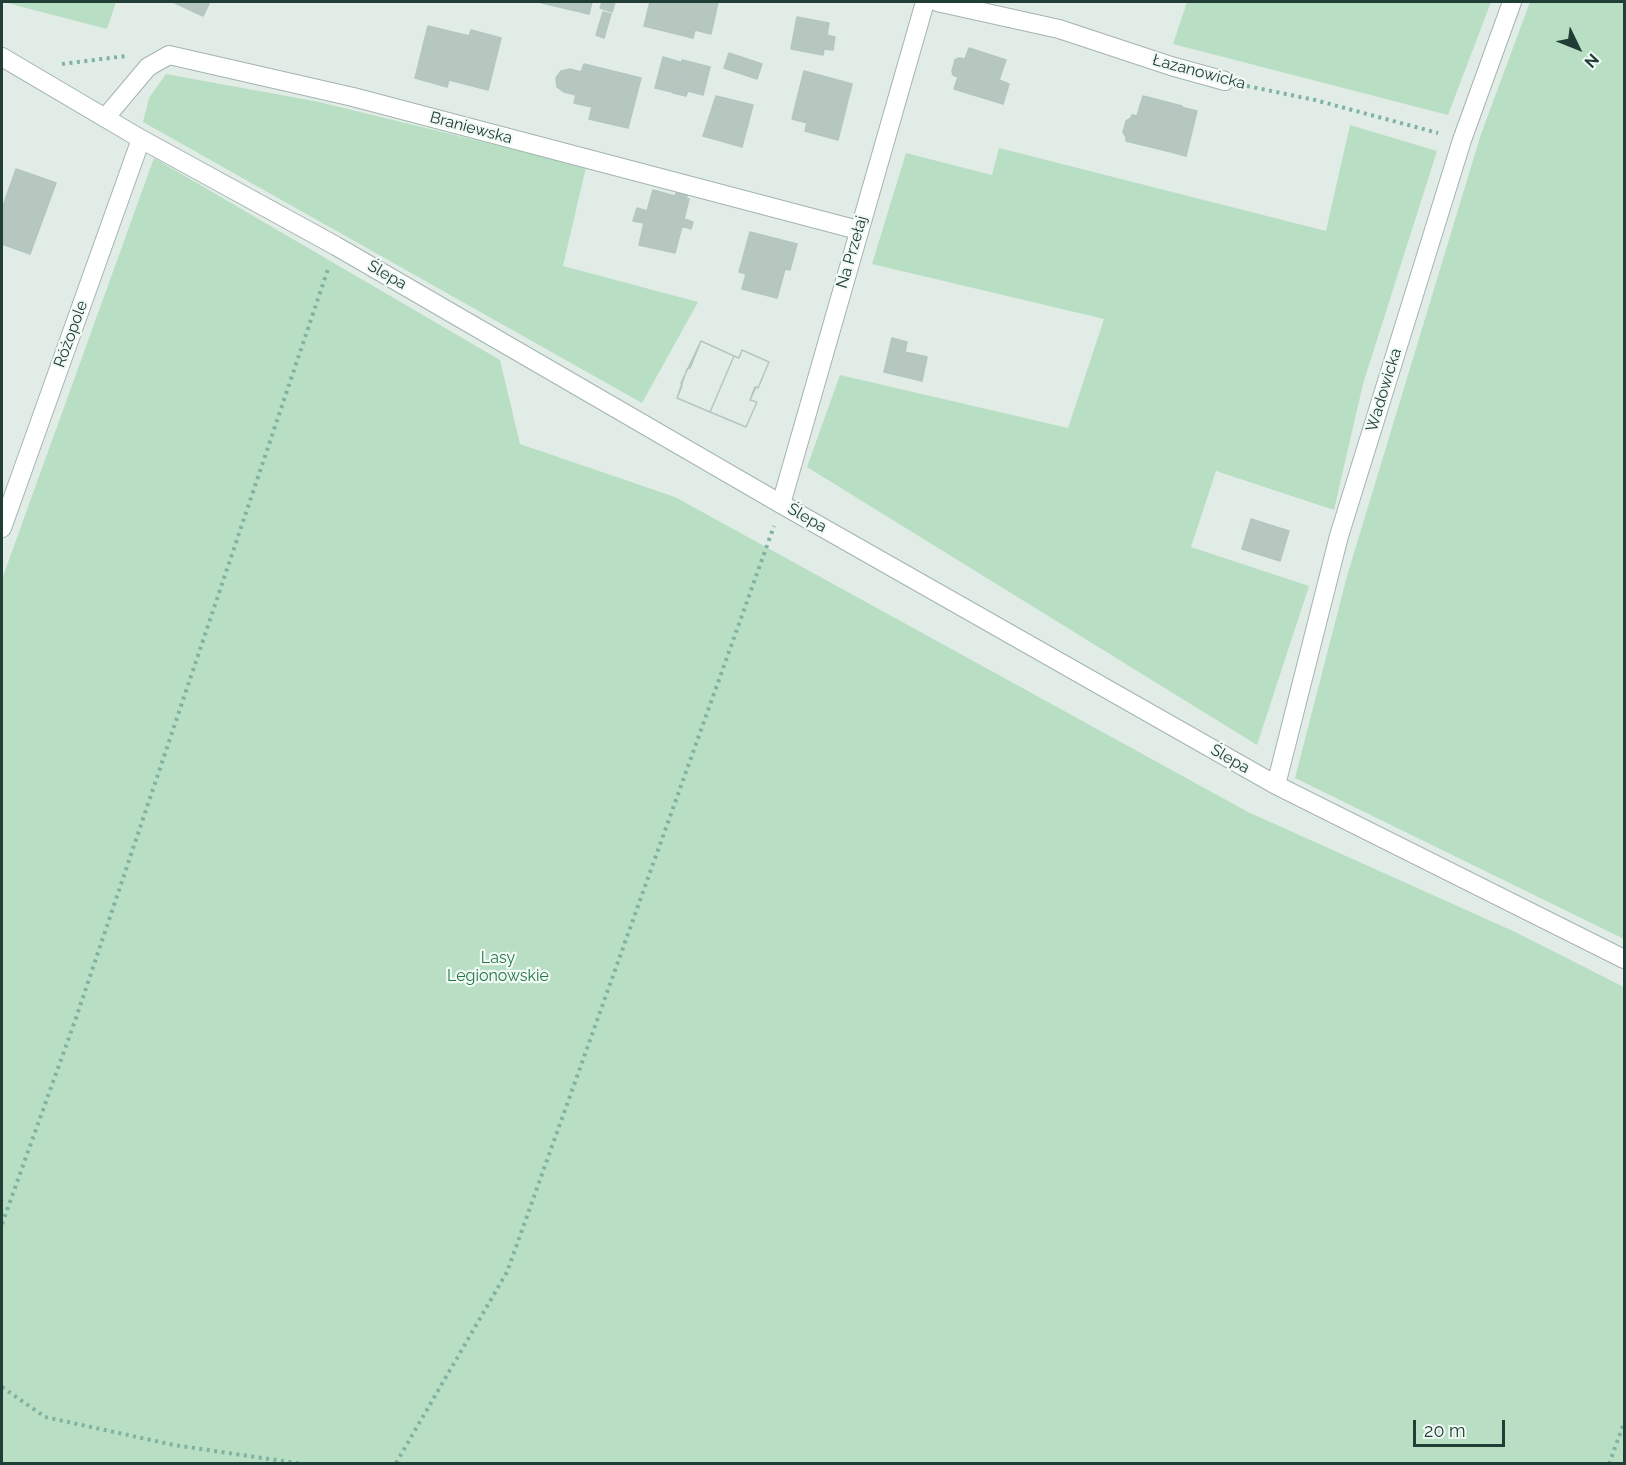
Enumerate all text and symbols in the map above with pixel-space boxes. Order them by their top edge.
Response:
north arrow [1548,18,1608,78]
street label: Łazanowicka [1150,50,1248,94]
text: N [1580,50,1603,72]
street label: Braniewska [428,108,514,148]
street label: Na Przełaj [832,213,872,291]
street label: Ślepa [364,256,410,294]
street label: Różopole [50,298,92,370]
street label: Wadowicka [1362,346,1406,434]
street label: Ślepa [784,499,830,537]
street label: Ślepa [1207,740,1253,778]
park label: Lasy Legionowskie [447,948,549,986]
scale bar [1416,1408,1508,1446]
text: 20 m [1424,1420,1466,1441]

